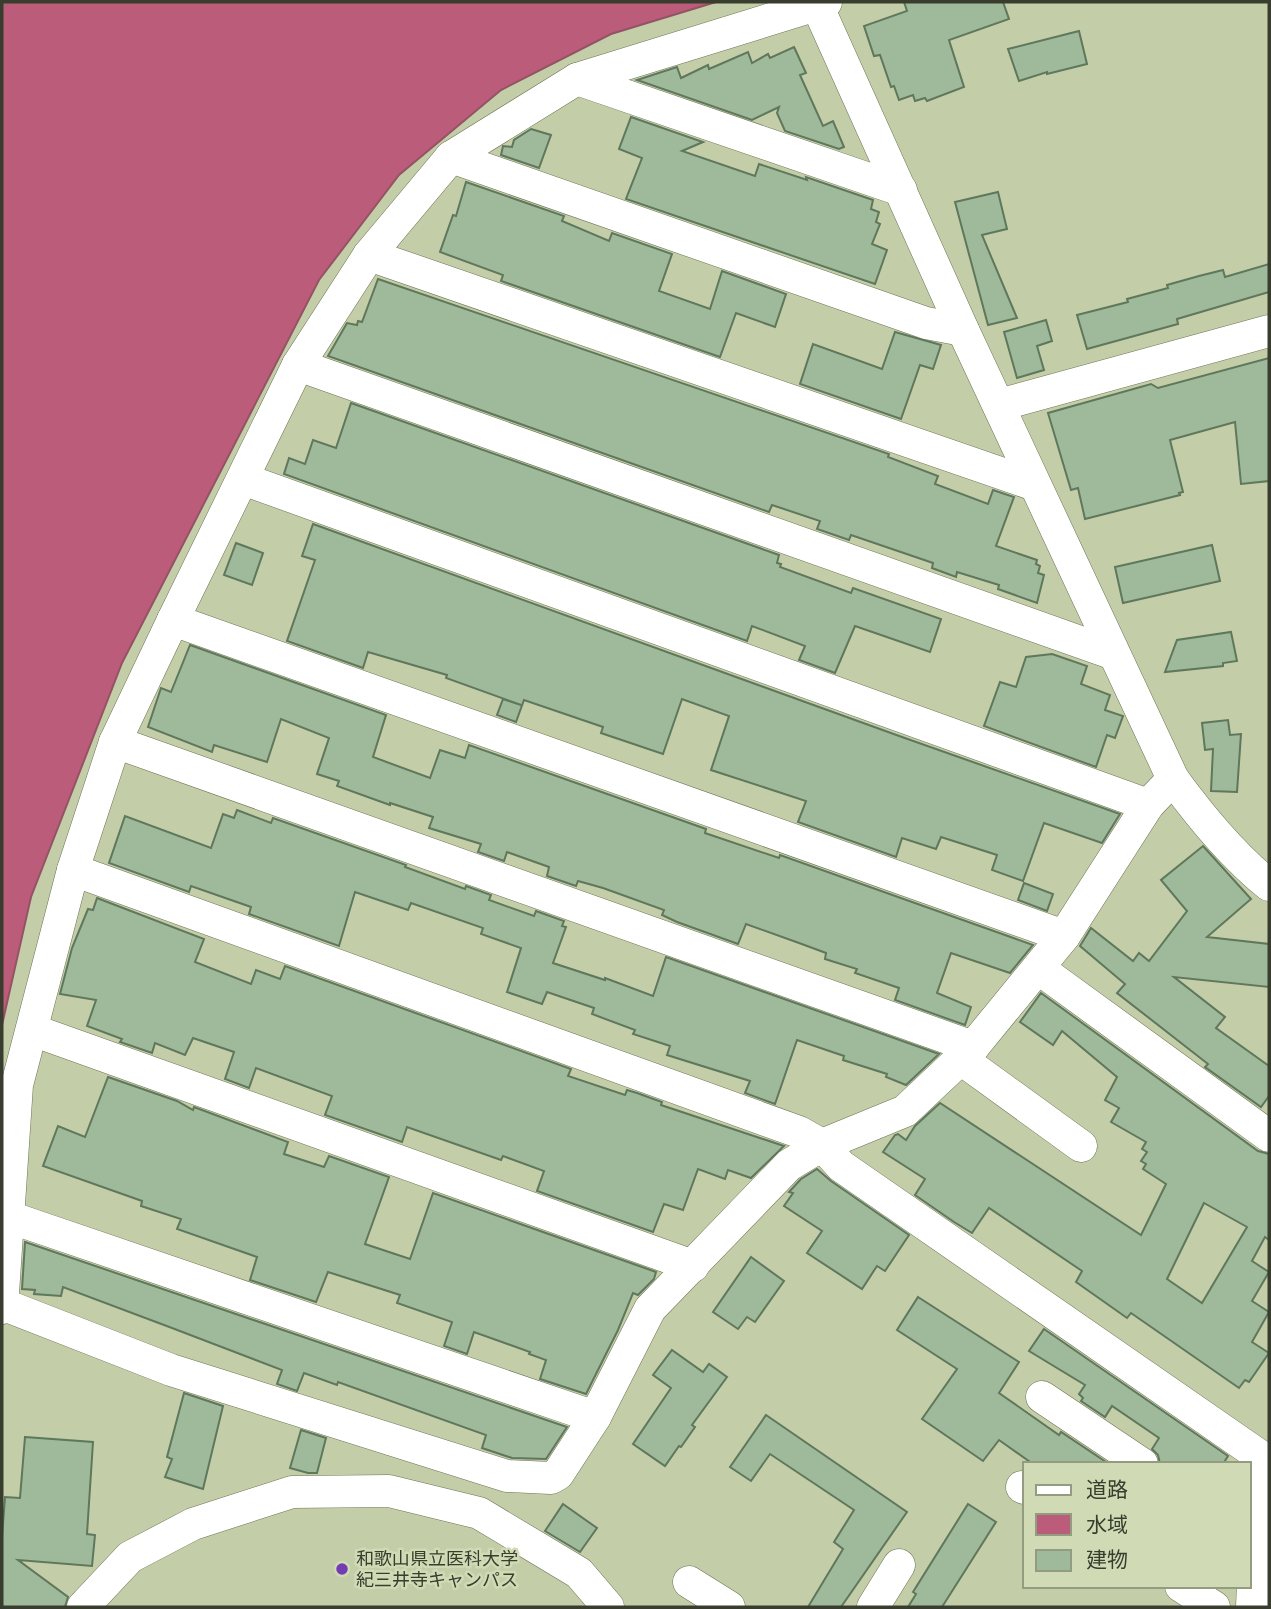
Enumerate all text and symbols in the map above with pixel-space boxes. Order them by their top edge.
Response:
legend [1023,1462,1250,1588]
text: 道路 [1086,1476,1128,1503]
text: 水域 [1086,1511,1128,1538]
text: 建物 [1086,1546,1128,1573]
place label: 和歌山県立医科大学 紀三井寺キャンパス [356,1547,518,1591]
marker: 和歌山県立医科大学 紀三井寺キャンパス [334,1561,350,1577]

